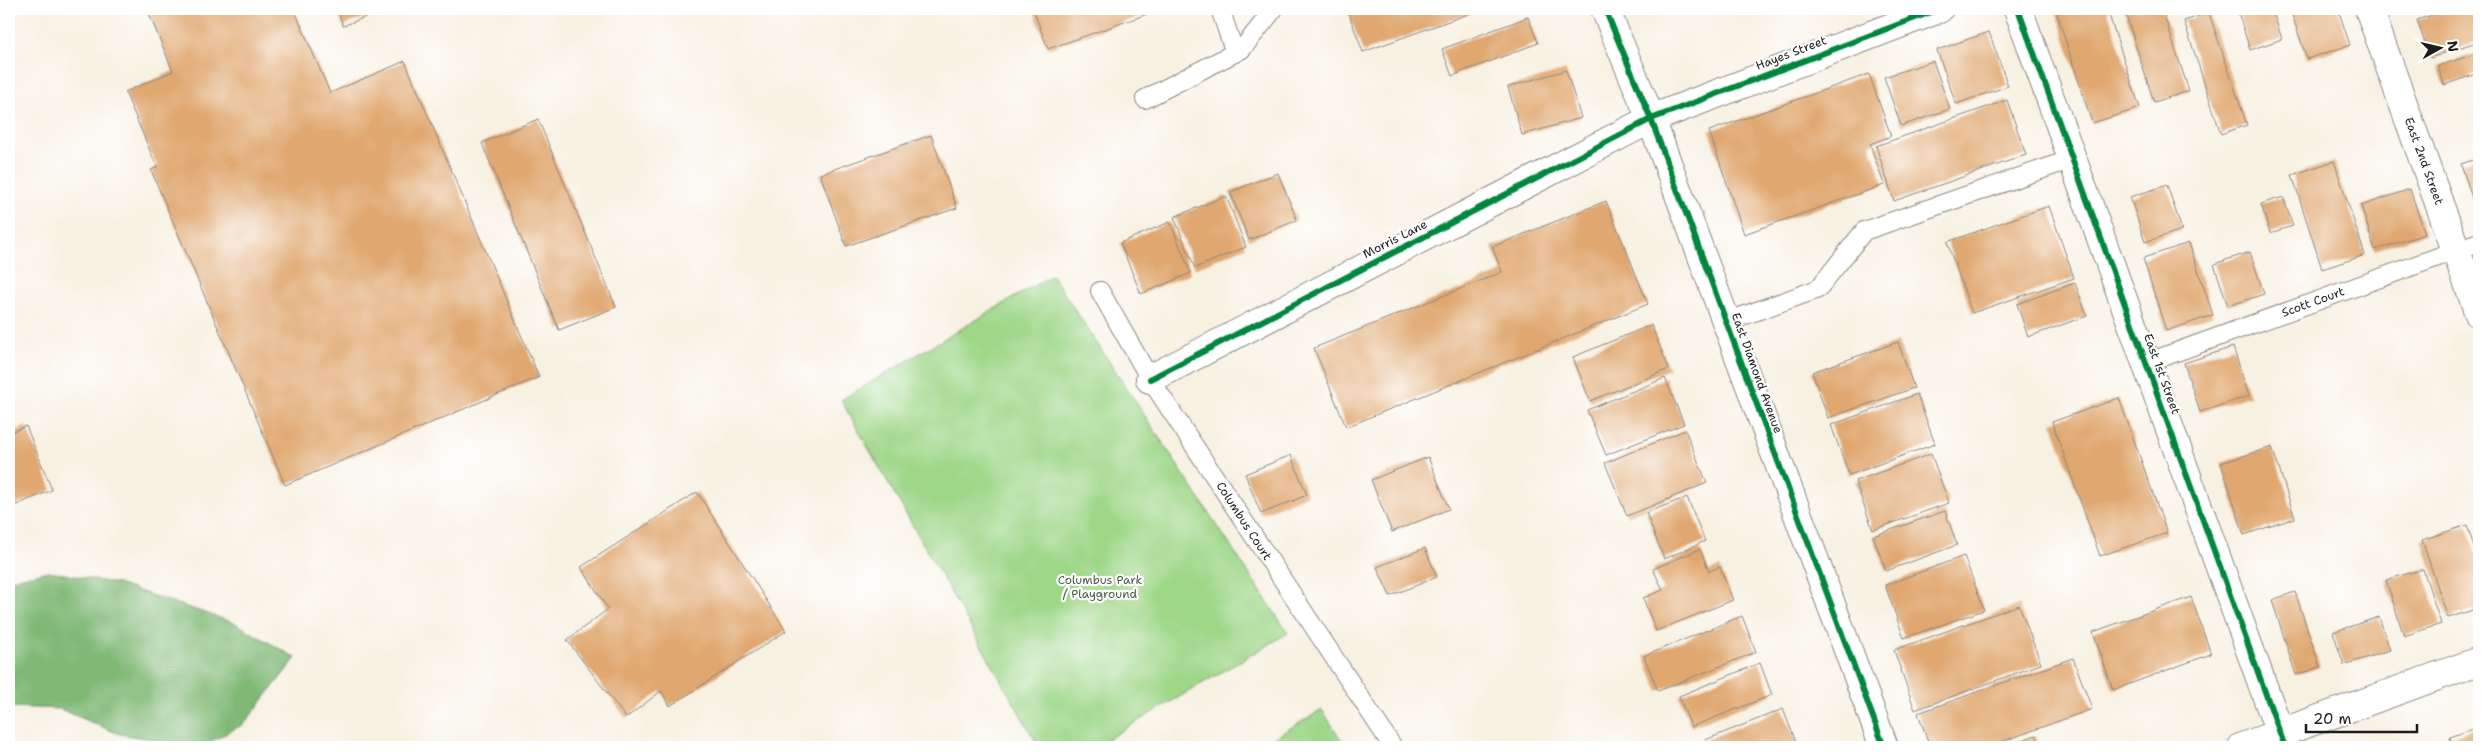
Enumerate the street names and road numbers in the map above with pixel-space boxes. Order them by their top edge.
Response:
street label: Hayes Street [1753,32,1829,74]
street label: East 2nd Street [2401,115,2447,207]
street label: Morris Lane [1360,216,1430,262]
street label: Scott Court [2279,283,2347,321]
street label: East Diamond Avenue [1728,310,1786,436]
street label: East 1st Street [2140,331,2184,417]
street label: Columbus Court [1213,479,1275,563]

